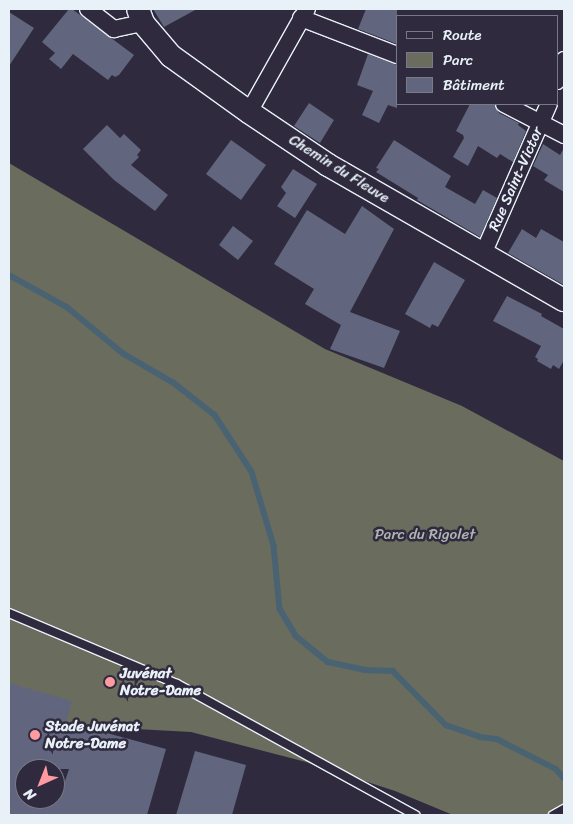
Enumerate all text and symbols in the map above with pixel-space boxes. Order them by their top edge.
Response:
legend [396,15,558,105]
text: Route [443,22,482,48]
text: Parc [443,47,473,73]
text: Bâtiment [443,72,505,98]
street label: Rue Saint-Victor [485,124,547,234]
street label: Chemin du Fleuve [286,131,392,207]
park label: Parc du Rigolet [375,526,475,544]
place label: Juvénat Notre-Dame [120,664,201,699]
marker: Juvénat Notre-Dame [104,676,116,688]
place label: Stade Juvénat Notre-Dame [45,717,139,752]
marker: Stade Juvénat Notre-Dame [29,729,41,741]
north arrow [15,759,65,809]
text: N [18,782,42,807]

